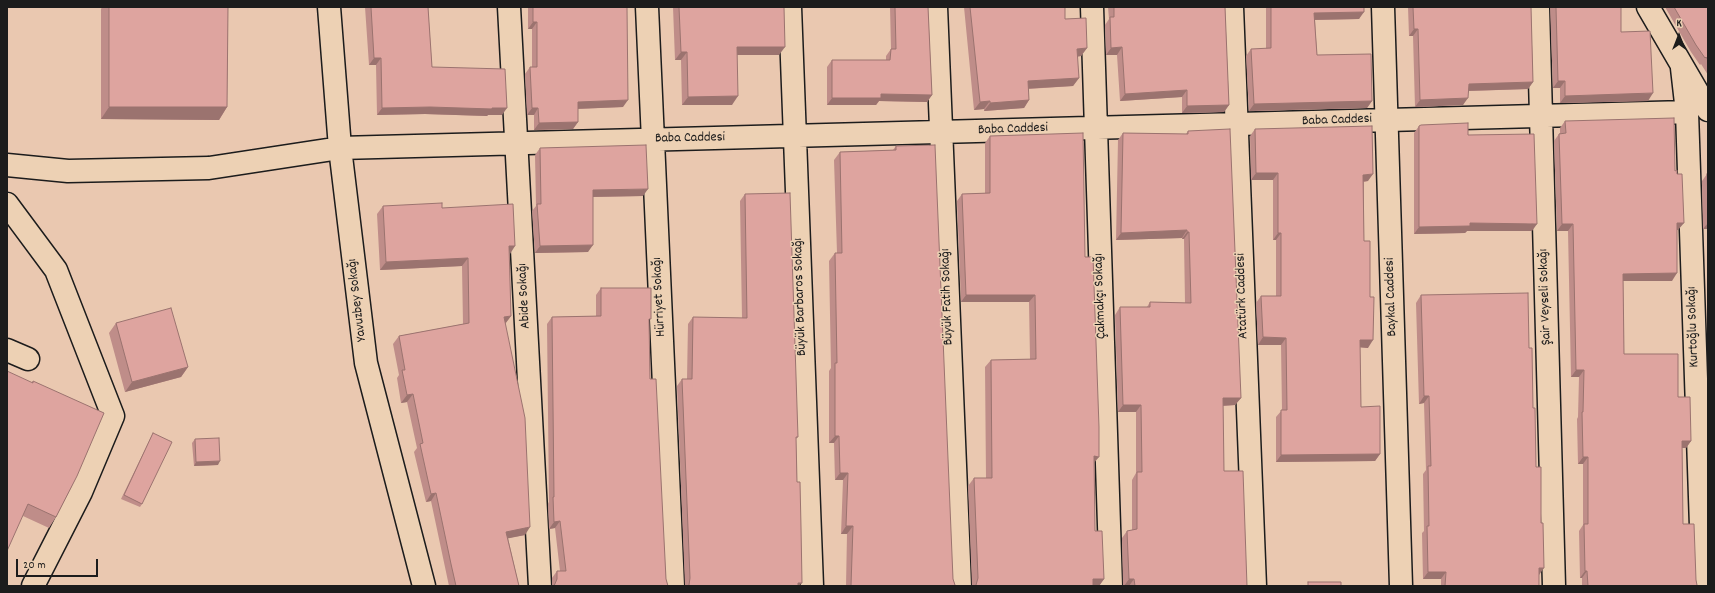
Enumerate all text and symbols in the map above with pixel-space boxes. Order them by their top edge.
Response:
north arrow [1659,16,1699,56]
text: K [1676,16,1682,32]
street label: Baba Caddesi [1302,111,1372,131]
street label: Baba Caddesi [978,120,1048,140]
street label: Baba Caddesi [655,130,725,148]
street label: Büyük Barbaros Sokağı [791,238,811,356]
street label: Büyük Fatih Sokağı [938,248,958,346]
street label: Şair Veyseli Sokağı [1536,249,1556,345]
street label: Çakmakçı Sokağı [1091,253,1111,339]
street label: Atatürk Caddesi [1233,253,1253,339]
street label: Hürriyet Sokağı [650,257,670,337]
street label: Baykal Caddesi [1382,257,1402,337]
street label: Yavuzbey Sokağı [345,258,371,342]
street label: Abide Sokağı [515,263,535,329]
street label: Kurtoğlu Sokağı [1684,286,1704,368]
scale bar [18,551,100,577]
text: 20 m [23,557,46,574]

